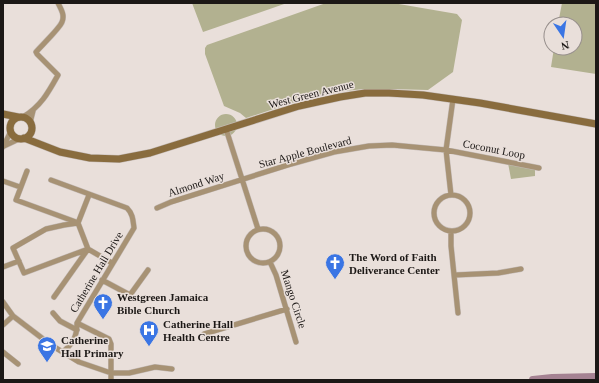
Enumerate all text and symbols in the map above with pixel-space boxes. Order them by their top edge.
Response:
north arrow [543,16,583,56]
text: N [560,39,570,52]
street label: West Green Avenue [267,78,355,110]
street label: Star Apple Boulevard [257,134,353,170]
street label: Coconut Loop [462,137,527,161]
street label: Almond Way [166,169,226,199]
street label: Catherine Hall Drive [67,229,125,315]
place label: The Word of Faith Deliverance Center [349,251,440,276]
church icon: The Word of Faith Deliverance Center [324,252,346,280]
street label: Mango Circle [279,268,309,330]
place label: Westgreen Jamaica Bible Church [117,291,209,316]
church icon: Westgreen Jamaica Bible Church [92,292,114,320]
place label: Catherine Hall Health Centre [163,318,233,343]
hospital icon: Catherine Hall Health Centre [138,319,160,347]
place label: Catherine Hall Primary [61,334,124,359]
school or university icon: Catherine Hall Primary [36,335,58,363]

